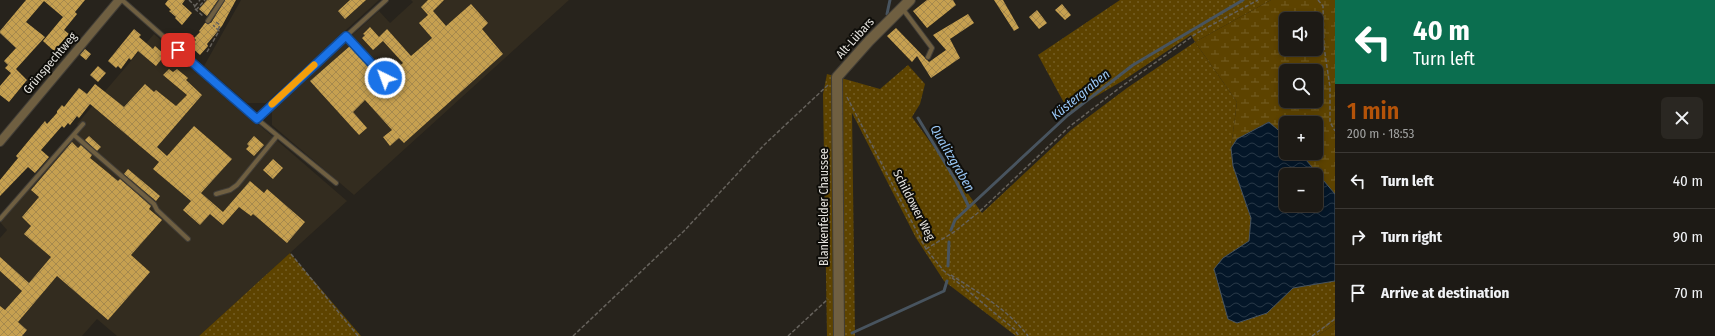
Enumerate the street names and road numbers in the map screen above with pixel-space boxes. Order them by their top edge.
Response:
street label: Alt-Lübars [833,15,877,61]
street label: Grünspechtweg [20,29,80,97]
street label: Blankenfelder Chaussee [817,148,831,266]
street label: Schildower Weg [890,167,938,243]

